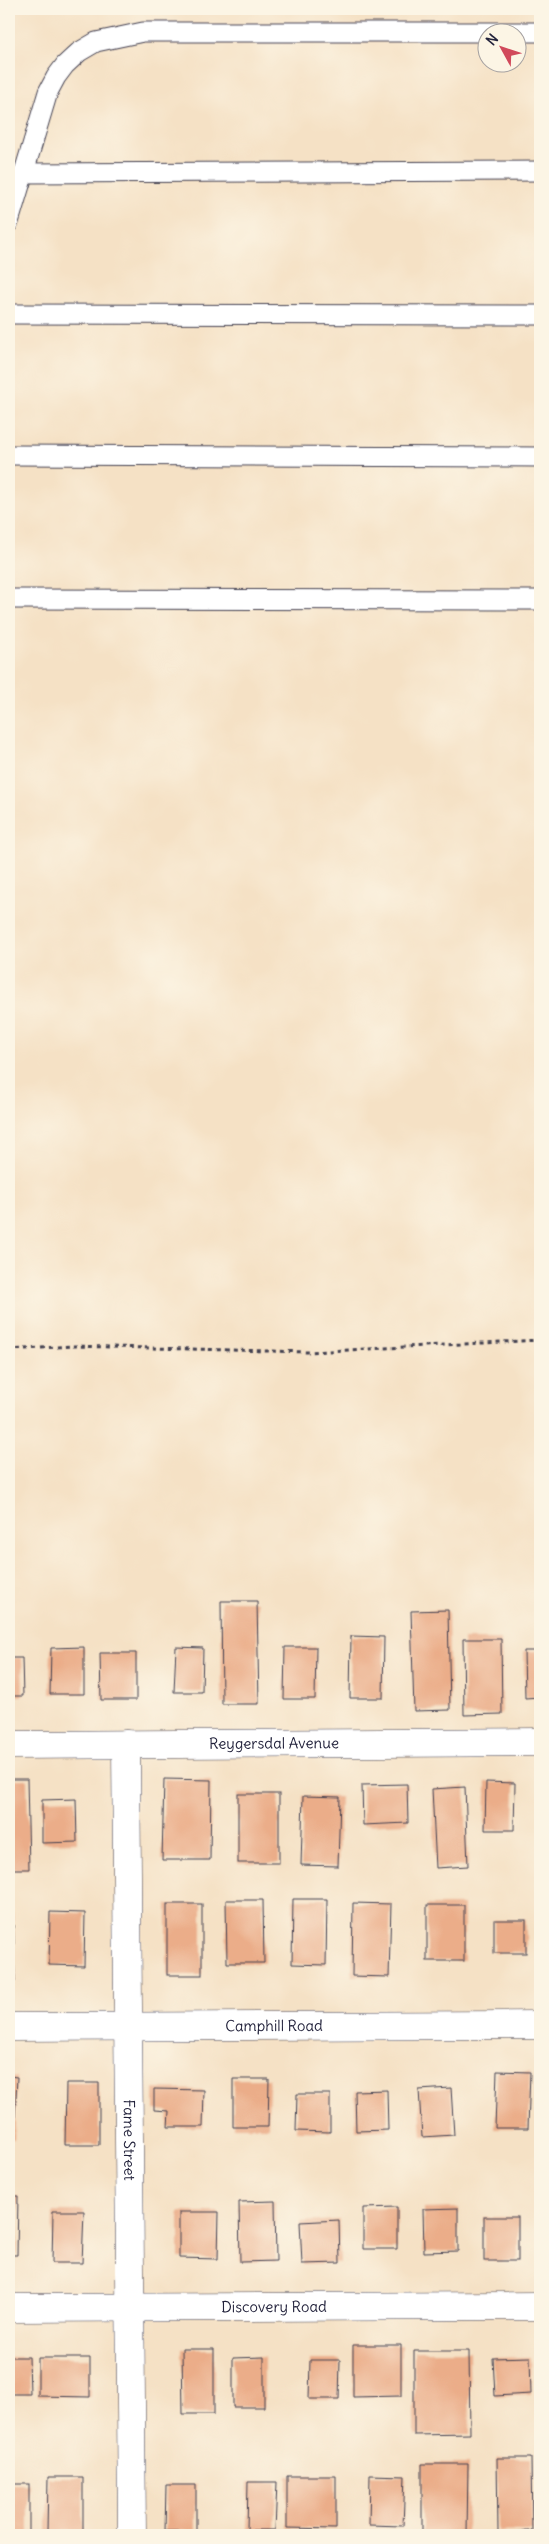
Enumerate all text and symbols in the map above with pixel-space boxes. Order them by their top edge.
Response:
north arrow [476,22,526,72]
text: N [482,30,502,49]
street label: Reygersdal Avenue [209,1733,339,1753]
street label: Camphill Road [225,2016,323,2035]
street label: Fame Street [120,2099,139,2181]
street label: Discovery Road [221,2297,327,2316]

